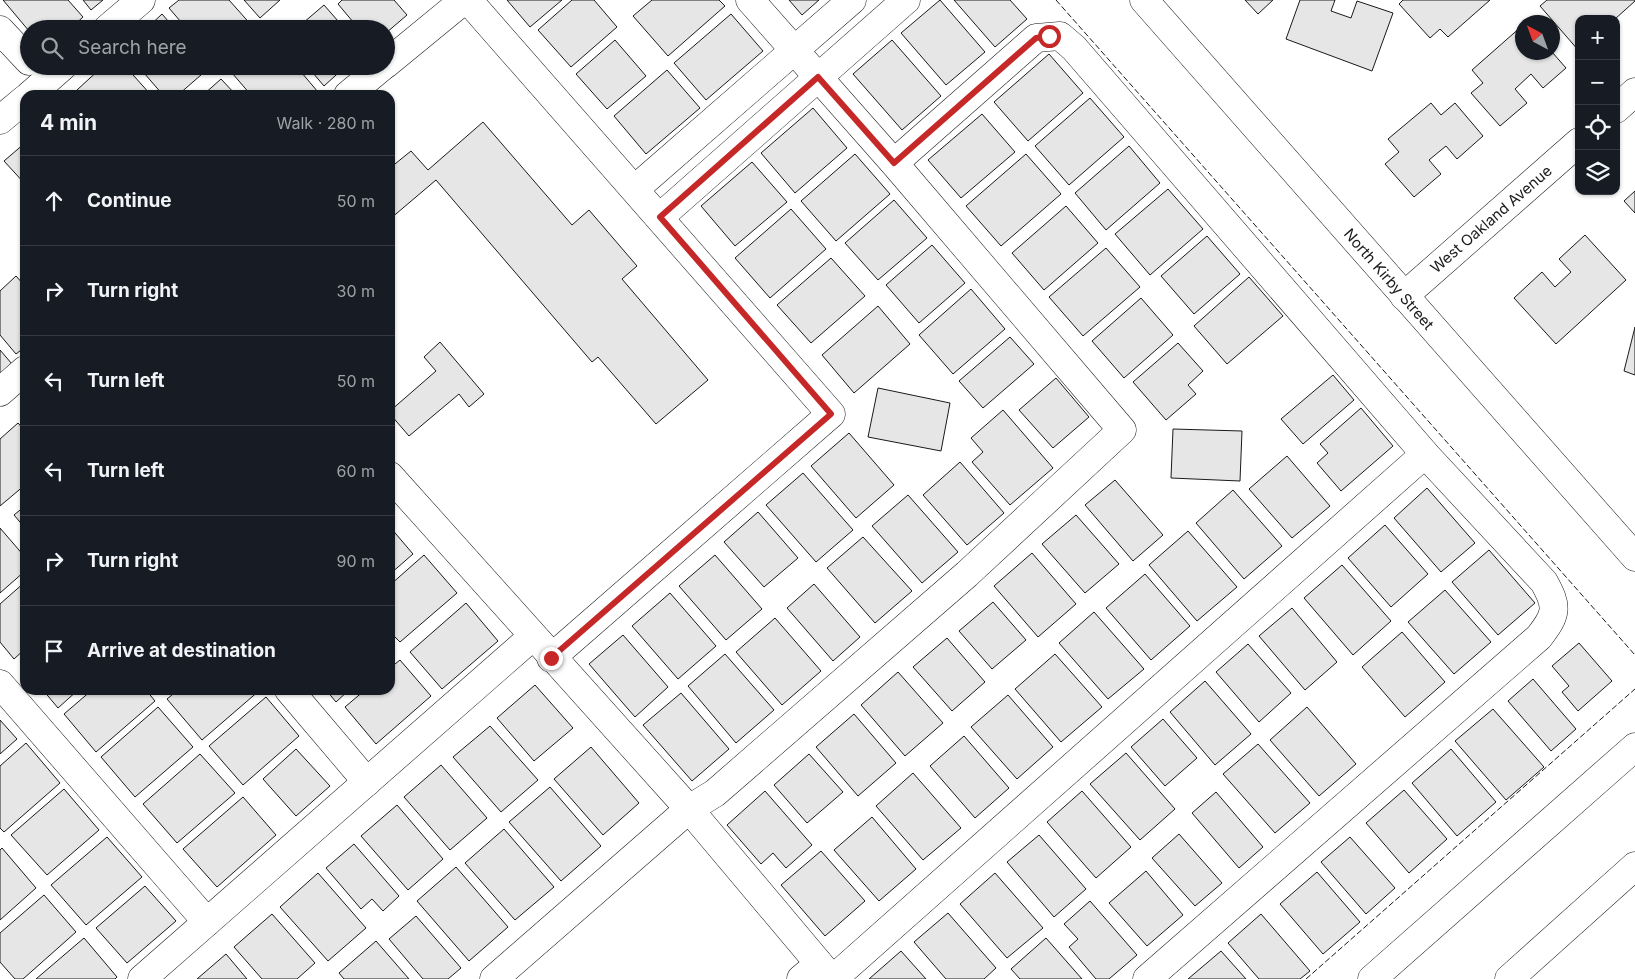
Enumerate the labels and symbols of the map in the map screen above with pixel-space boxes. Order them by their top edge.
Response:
north arrow [1515,15,1560,60]
route start [1038,25,1061,48]
street label: West Oakland Avenue [1426,161,1556,277]
street label: North Kirby Street [1340,225,1438,334]
route end [540,647,563,670]

